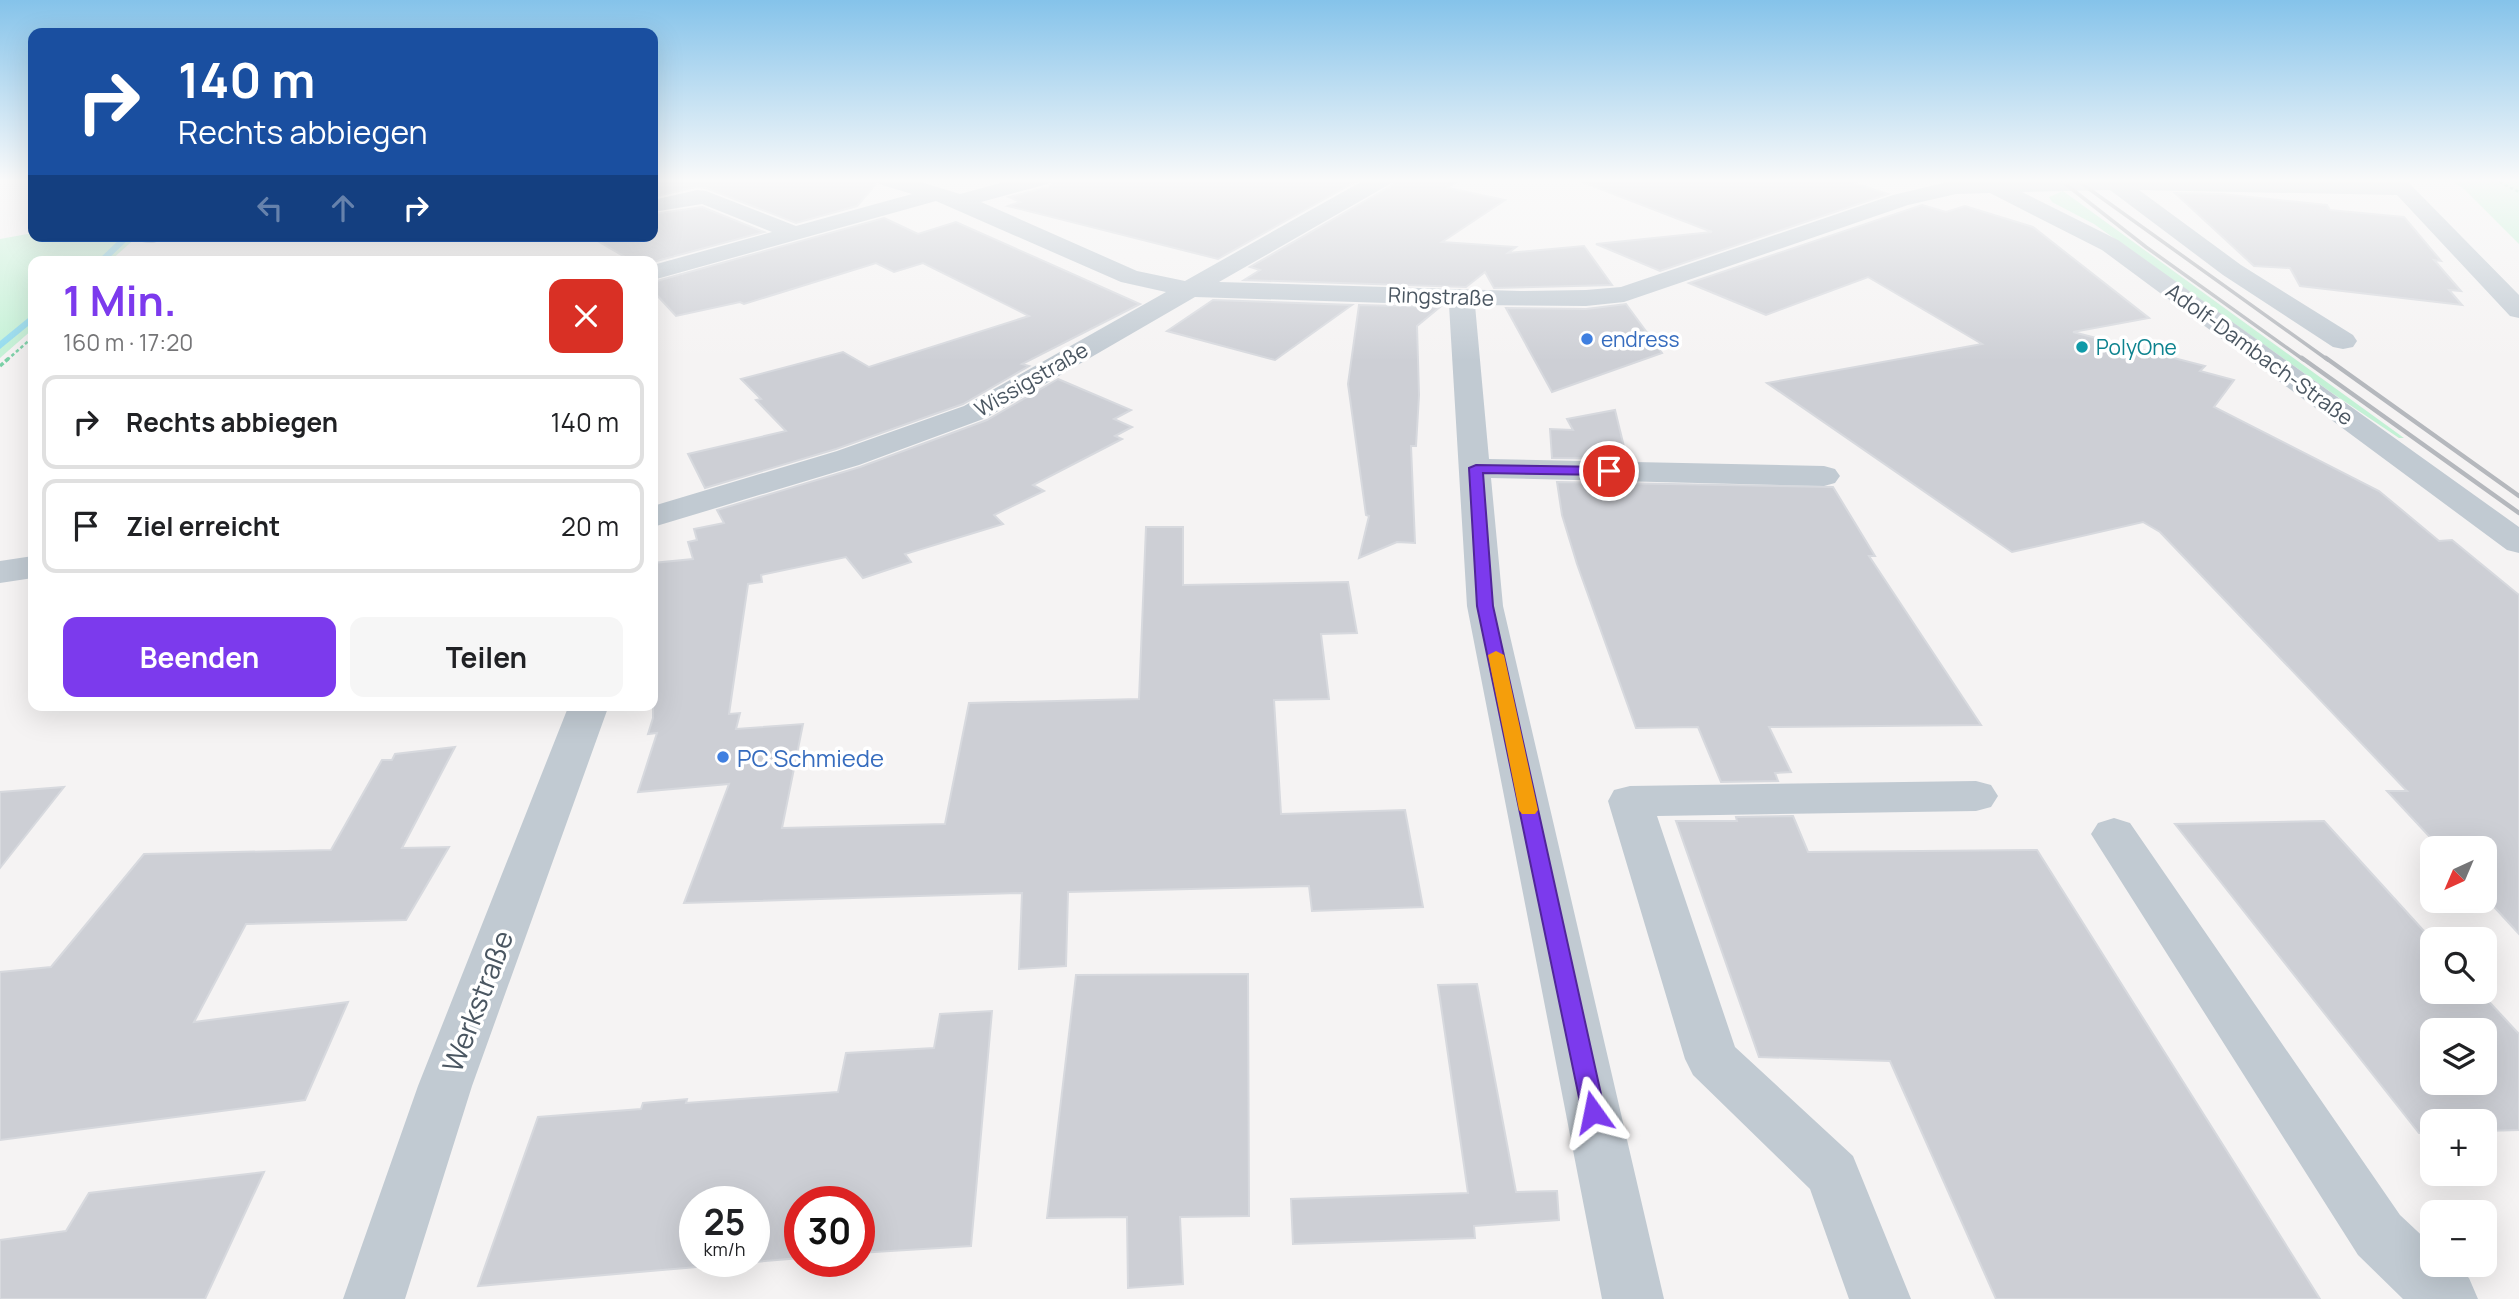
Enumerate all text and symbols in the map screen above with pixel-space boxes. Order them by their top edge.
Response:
text: 140 m [178,46,315,113]
icon: right [63,56,154,147]
text: Rechts abbiegen [178,110,428,154]
icon: left [251,189,289,227]
icon: ahead [324,189,362,227]
icon: right [397,189,435,227]
text: 1 Min. [63,271,177,329]
street label: Adolf-Dambach-Straße [2161,277,2359,431]
button: close [549,279,623,353]
street label: Ringstraße [1387,280,1495,312]
place label: endress [1601,325,1680,353]
text: 160 m · 17:20 [63,326,193,358]
marker: endress [1579,331,1595,347]
place label: PolyOne [2096,333,2177,361]
street label: Wissigstraße [969,335,1093,423]
marker: PolyOne [2074,339,2090,355]
icon: right [67,403,105,441]
text: Rechts abbiegen [126,404,338,440]
text: 140 m [550,404,619,440]
pin [1579,441,1639,501]
icon: arrive [1590,452,1628,490]
icon: arrive [67,507,105,545]
text: Ziel erreicht [126,508,280,544]
text: 20 m [561,508,619,544]
button: Beenden [63,617,336,697]
button: Teilen [350,617,623,697]
place label: PC Schmiede [737,741,884,774]
marker: PC Schmiede [715,749,731,765]
north arrow [2420,836,2497,914]
map controls [2420,836,2497,1277]
street label: Werkstraße [433,925,521,1077]
button: search [2420,927,2497,1004]
button: layers [2420,1018,2497,1095]
position arrow [1556,1075,1630,1149]
button: + [2420,1109,2497,1186]
speed limit sign: 30 [784,1186,875,1277]
text: 25 [704,1198,745,1246]
button: − [2420,1200,2497,1277]
text: km/h [704,1237,745,1261]

